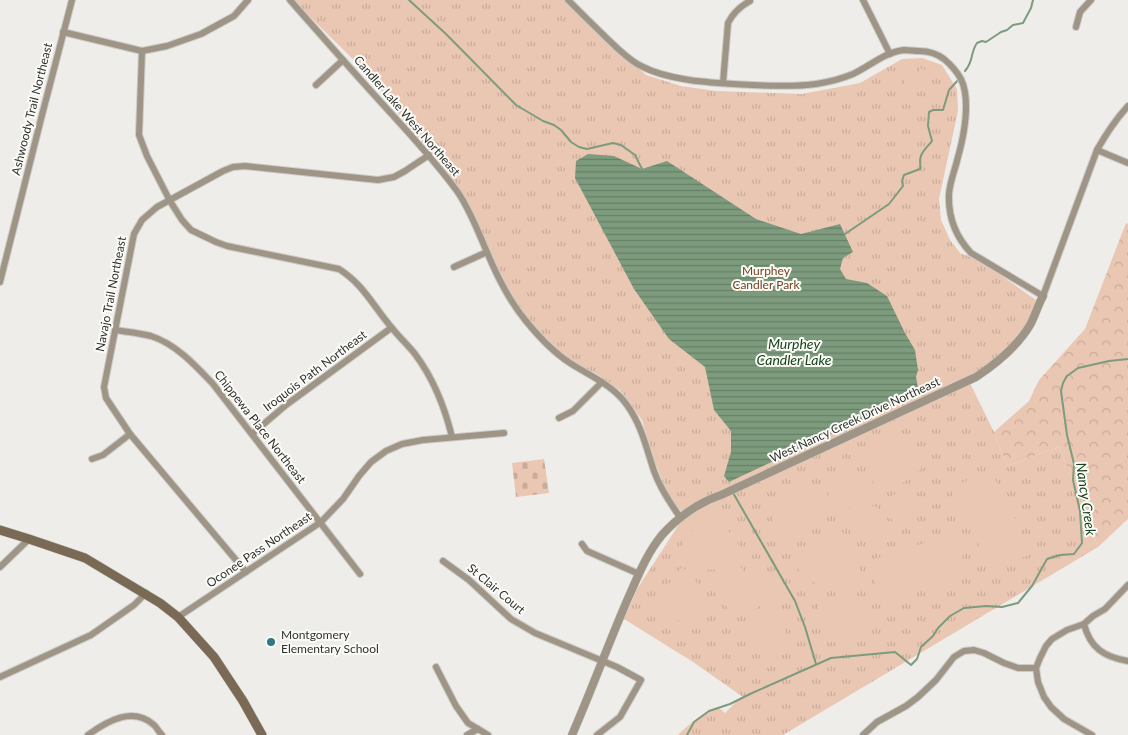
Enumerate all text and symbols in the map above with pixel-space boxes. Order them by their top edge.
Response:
street label: Ashwoody Trail Northeast [8,40,55,177]
street label: Candler Lake West Northeast [351,52,464,179]
street label: Navajo Trail Northeast [92,234,129,353]
park label: Murphey Candler Park [732,263,800,292]
street label: Iroquois Path Northeast [260,326,370,414]
water label: Murphey Candler Lake [757,335,832,368]
street label: Chippewa Place Northeast [211,367,310,487]
street label: West Nancy Creek Drive Northeast [768,373,943,466]
water label: Nancy Creek [1073,461,1100,537]
street label: Oconee Pass Northeast [203,508,315,590]
street label: St Clair Court [464,560,529,617]
place label: Montgomery Elementary School [281,627,379,656]
marker: Montgomery Elementary School [265,636,277,648]

